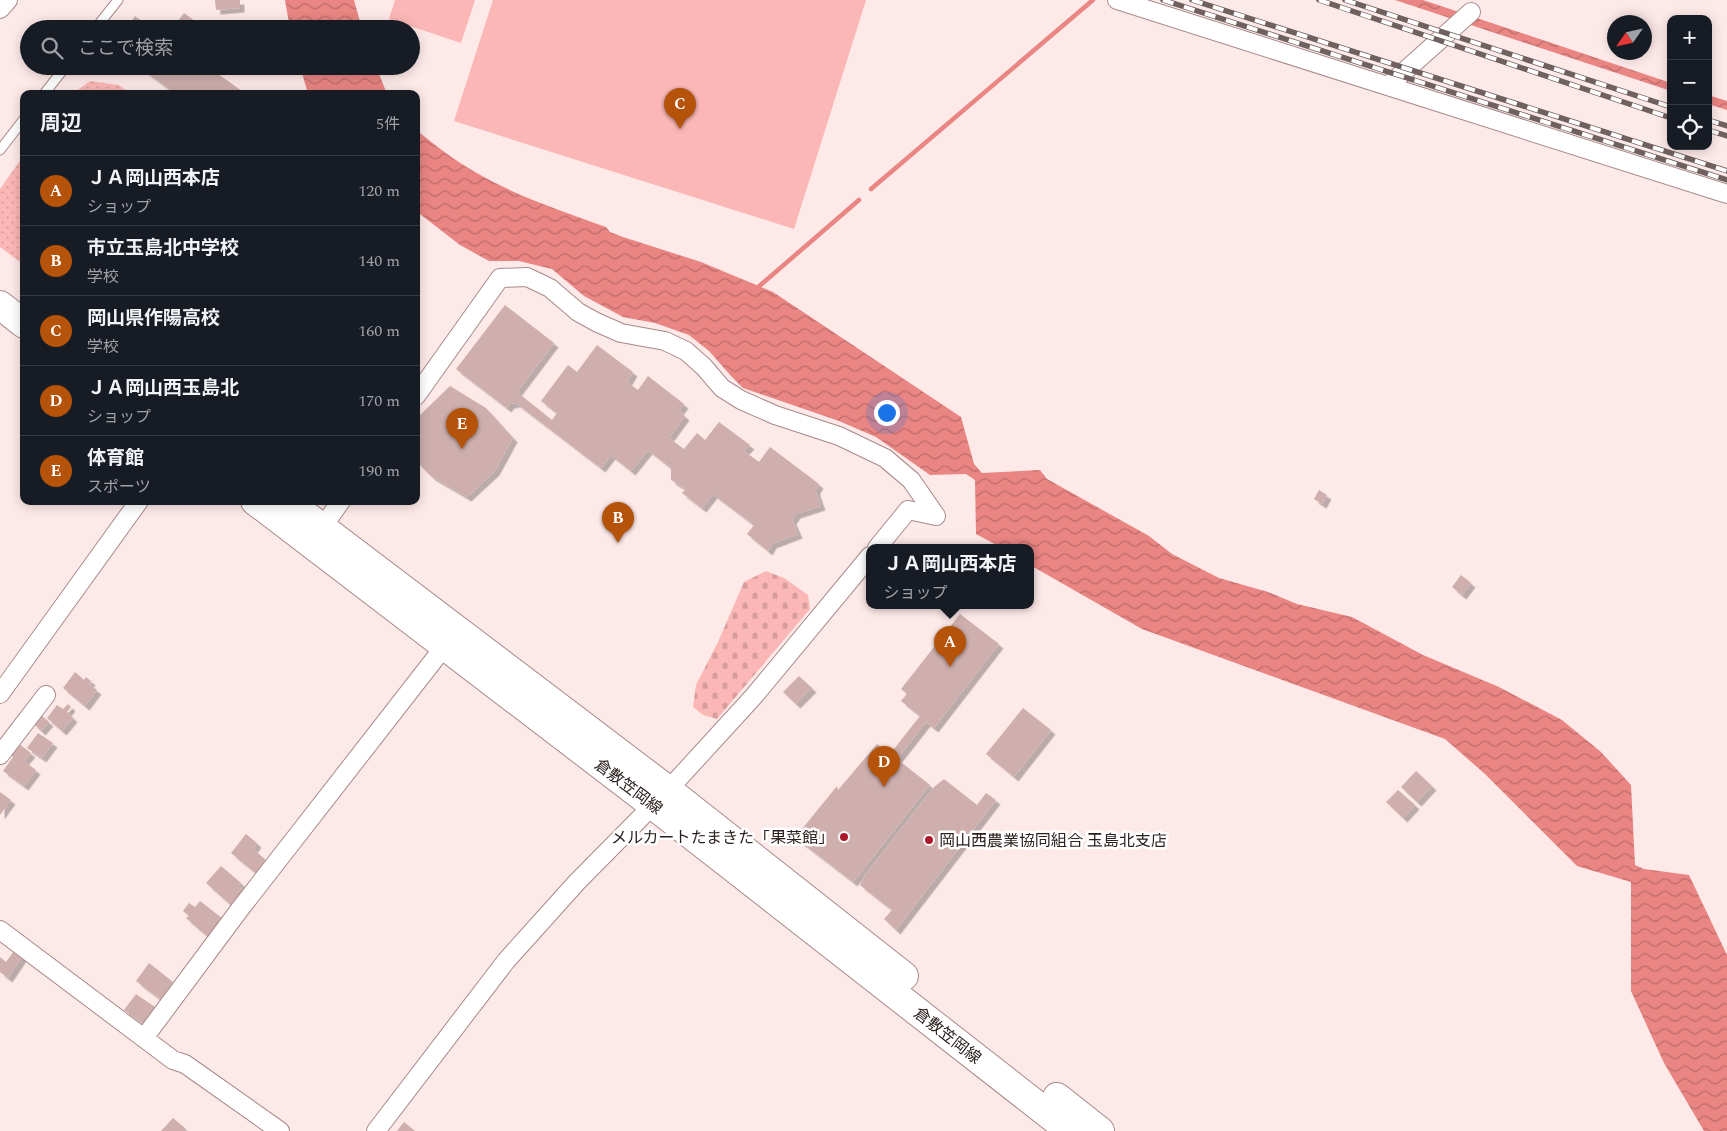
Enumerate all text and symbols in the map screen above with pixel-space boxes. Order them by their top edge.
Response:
north arrow [1607,15,1652,60]
map controls [1667,15,1712,150]
button: + [1667,15,1712,60]
search box [20,20,420,75]
icon: search [38,34,66,62]
text: ここで検索 [78,34,173,63]
button: − [1667,60,1712,105]
pin: C [664,88,696,129]
button: locate [1667,105,1712,150]
text: 周辺 [40,108,82,140]
text: 5件 [376,112,400,136]
text: ＪＡ岡山西本店 [87,164,220,193]
text: A [50,179,62,203]
text: 120 m [358,179,400,203]
text: ショップ [87,195,151,219]
text: 市立玉島北中学校 [87,234,239,263]
text: B [50,249,62,273]
text: 140 m [358,249,400,273]
text: 学校 [87,265,119,289]
text: 岡山県作陽高校 [87,304,220,333]
text: C [50,319,62,343]
text: 160 m [358,319,400,343]
text: 学校 [87,335,119,359]
text: ＪＡ岡山西玉島北 [87,374,239,403]
text: D [50,389,62,413]
text: 170 m [358,389,400,413]
your location [874,400,900,426]
text: ショップ [87,405,151,429]
pin: E [446,408,478,449]
text: 体育館 [87,444,144,473]
text: E [51,459,61,483]
text: 190 m [358,459,400,483]
text: スポーツ [87,475,151,499]
pin: B [602,502,634,543]
popup [866,544,1034,609]
text: ＪＡ岡山西本店 [883,550,1017,579]
text: ショップ [883,581,948,605]
pin: A [934,626,966,667]
pin: D [868,746,900,787]
street label: 倉敷笠岡線 [589,753,668,820]
place label: メルカートたまきた「果菜館」 [611,826,834,850]
place label: 岡山西農業協同組合 玉島北支店 [939,829,1167,853]
marker: メルカートたまきた「果菜館」 [838,831,850,843]
marker: 岡山西農業協同組合 玉島北支店 [923,834,935,846]
street label: 倉敷笠岡線 [908,1002,986,1070]

